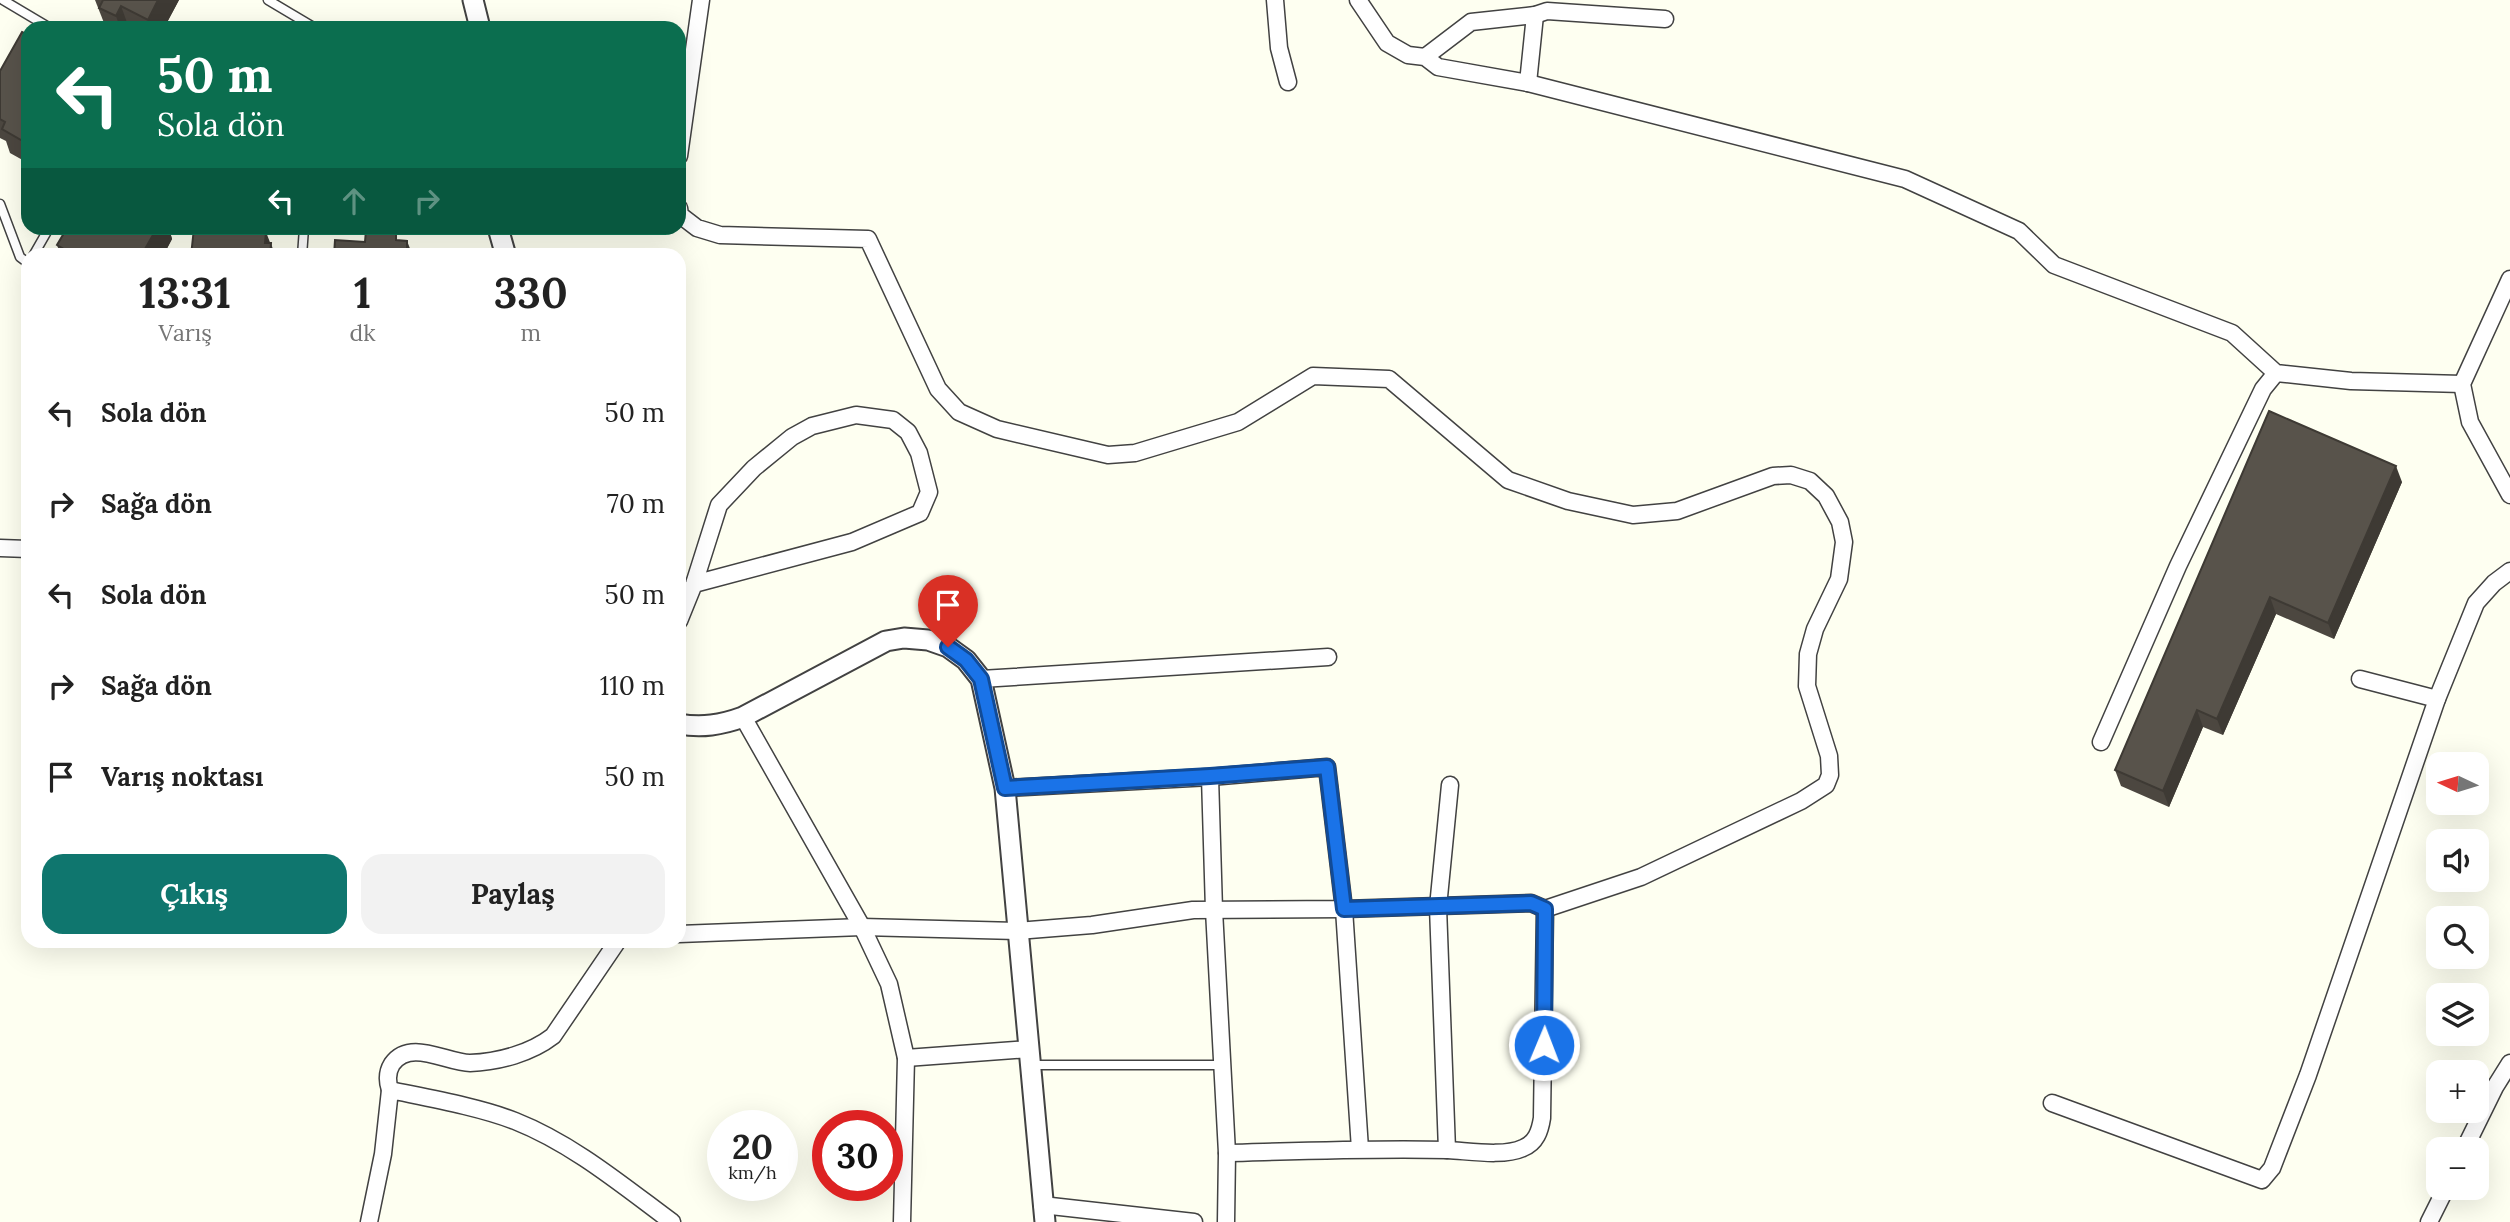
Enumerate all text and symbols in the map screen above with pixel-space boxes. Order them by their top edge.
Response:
text: 50 m [157,43,273,105]
icon: left [42,49,133,140]
text: Sola dön [157,104,285,145]
icon: left [262,182,300,220]
icon: ahead [335,182,373,220]
icon: right [408,182,446,220]
text: 13:31 [139,266,231,320]
text: 1 [354,266,371,320]
text: 330 [494,266,568,320]
text: Varış [158,318,212,347]
text: dk [349,318,375,347]
text: m [520,318,541,347]
icon: left [42,394,80,432]
text: Sola dön [101,396,207,429]
text: 50 m [605,396,665,429]
icon: right [42,485,80,523]
text: Sağa dön [101,487,212,520]
text: 70 m [607,487,665,520]
pin [918,575,978,647]
icon: left [42,576,80,614]
text: Sola dön [101,578,207,611]
text: 50 m [605,578,665,611]
icon: arrive [929,586,967,624]
icon: right [42,667,80,705]
text: Sağa dön [101,669,212,702]
text: 110 m [600,669,665,702]
north arrow [2426,752,2488,816]
map controls [2426,752,2489,1200]
icon: arrive [42,758,80,796]
text: Varış noktası [101,760,263,793]
text: 50 m [605,760,665,793]
button: sound [2426,829,2489,892]
button: Çıkış [42,854,347,934]
button: Paylaş [361,854,665,934]
button: search [2426,906,2489,969]
button: layers [2426,983,2489,1046]
position arrow [1507,1008,1581,1082]
button: + [2426,1060,2489,1123]
speed limit sign: 30 [812,1110,903,1201]
text: 20 [732,1124,773,1169]
button: − [2426,1137,2489,1200]
text: km/h [728,1161,777,1184]

